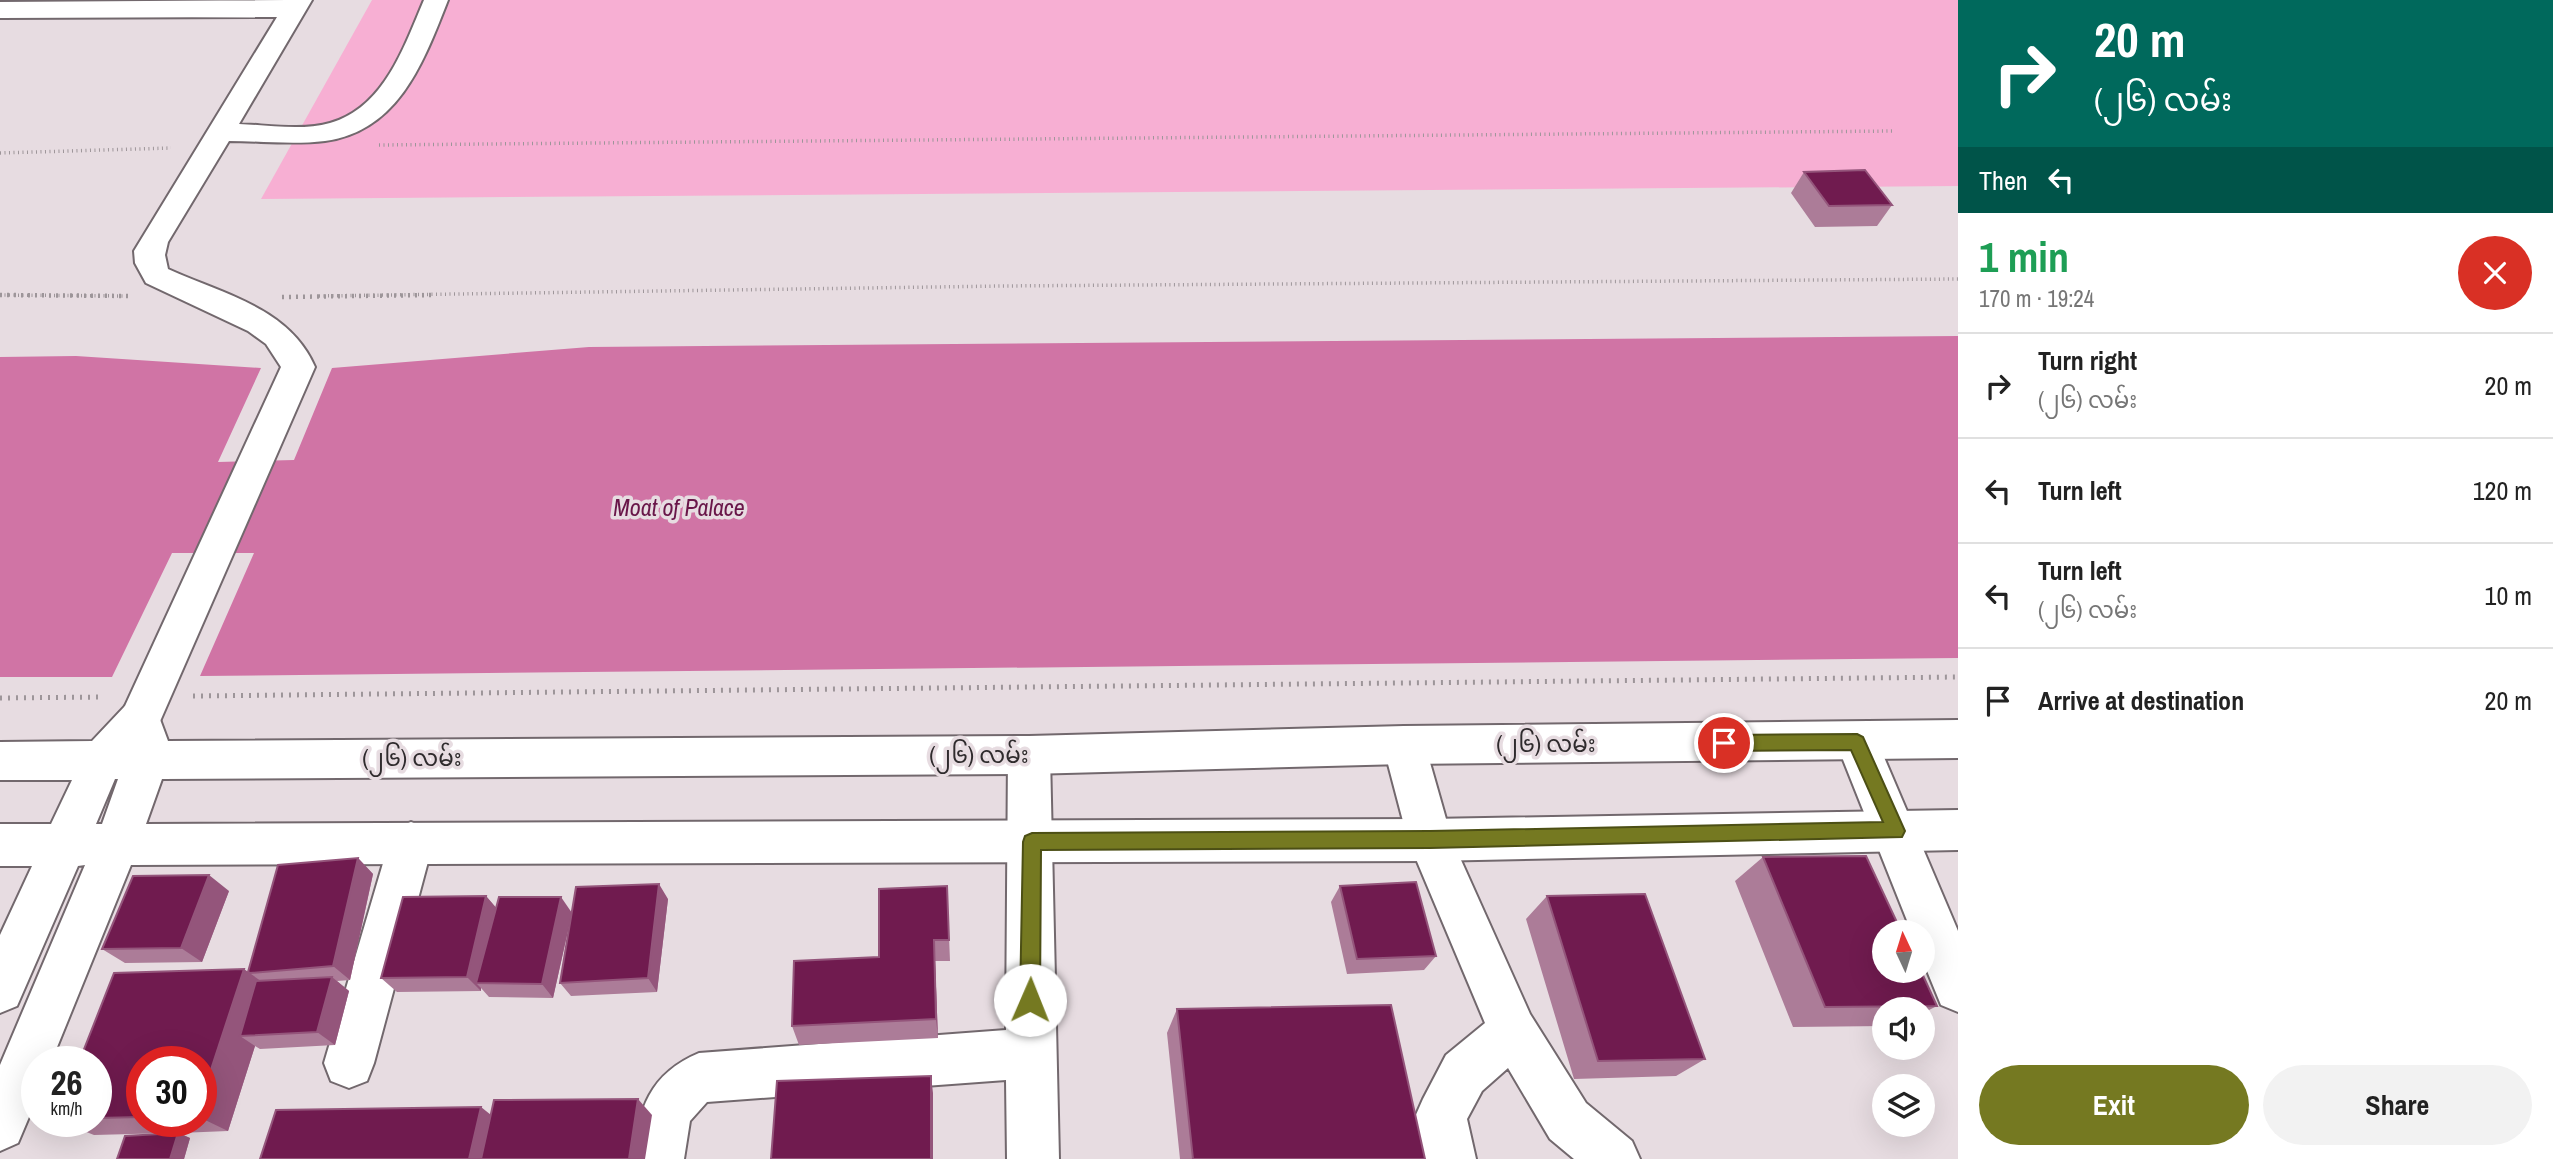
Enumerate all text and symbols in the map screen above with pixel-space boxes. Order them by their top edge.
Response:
text: 20 m [2094,6,2186,72]
icon: right [1979,28,2070,119]
text: (၂၆) လမ်း [2094,78,2232,121]
icon: left [2042,161,2080,199]
text: Then [1979,163,2028,198]
text: 1 min [1979,229,2069,285]
button: close [2458,236,2532,310]
text: 170 m · 19:24 [1979,283,2094,314]
text: Turn right [2038,343,2137,378]
icon: right [1979,367,2017,405]
text: 20 m [2485,368,2532,403]
text: (၂၆) လမ်း [2038,384,2137,415]
icon: left [1979,472,2017,510]
text: Turn left [2038,473,2122,508]
text: 120 m [2473,473,2532,508]
water label: Moat of Palace [613,491,745,523]
text: Turn left [2038,553,2122,588]
icon: left [1979,577,2017,615]
text: 10 m [2485,578,2532,613]
text: (၂၆) လမ်း [2038,594,2137,625]
icon: arrive [1979,682,2017,720]
text: Arrive at destination [2038,683,2244,718]
text: 20 m [2485,683,2532,718]
pin [1694,713,1754,773]
icon: arrive [1705,724,1743,762]
street label: (၂၆) လမ်း [1496,728,1596,763]
street label: (၂၆) လမ်း [929,739,1029,774]
street label: (၂၆) လမ်း [362,742,462,777]
north arrow [1872,920,1936,984]
map controls [1872,920,1935,1137]
position arrow [993,963,1067,1037]
button: sound [1872,997,1935,1060]
speed limit sign: 30 [126,1046,217,1137]
text: 26 [51,1059,82,1106]
button: Exit [1979,1065,2249,1145]
button: Share [2263,1065,2532,1145]
button: layers [1872,1074,1935,1137]
text: km/h [51,1096,83,1121]

